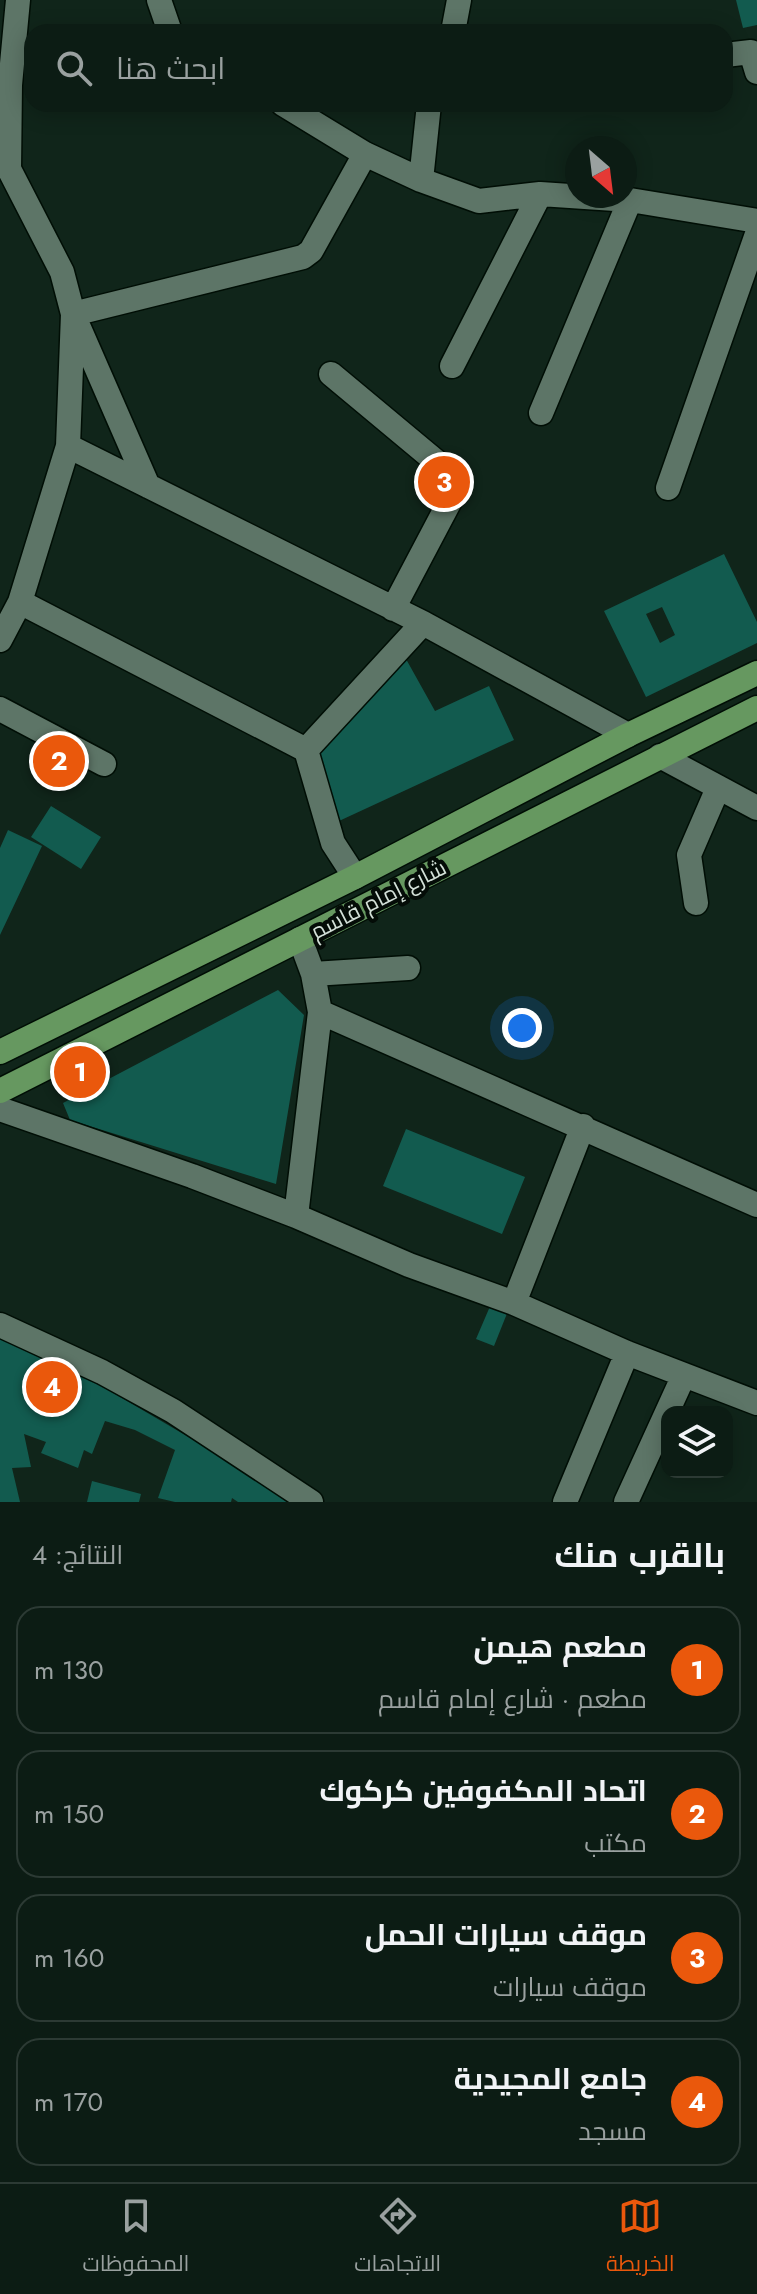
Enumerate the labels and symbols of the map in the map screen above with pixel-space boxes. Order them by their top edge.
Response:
north arrow [565,136,637,208]
pin: 3 [418,452,470,512]
pin: 2 [33,731,85,791]
street label: شارع إمام قاسم [305,851,451,947]
your location [502,1008,542,1048]
pin: 1 [54,1042,106,1102]
pin: 4 [26,1357,78,1417]

